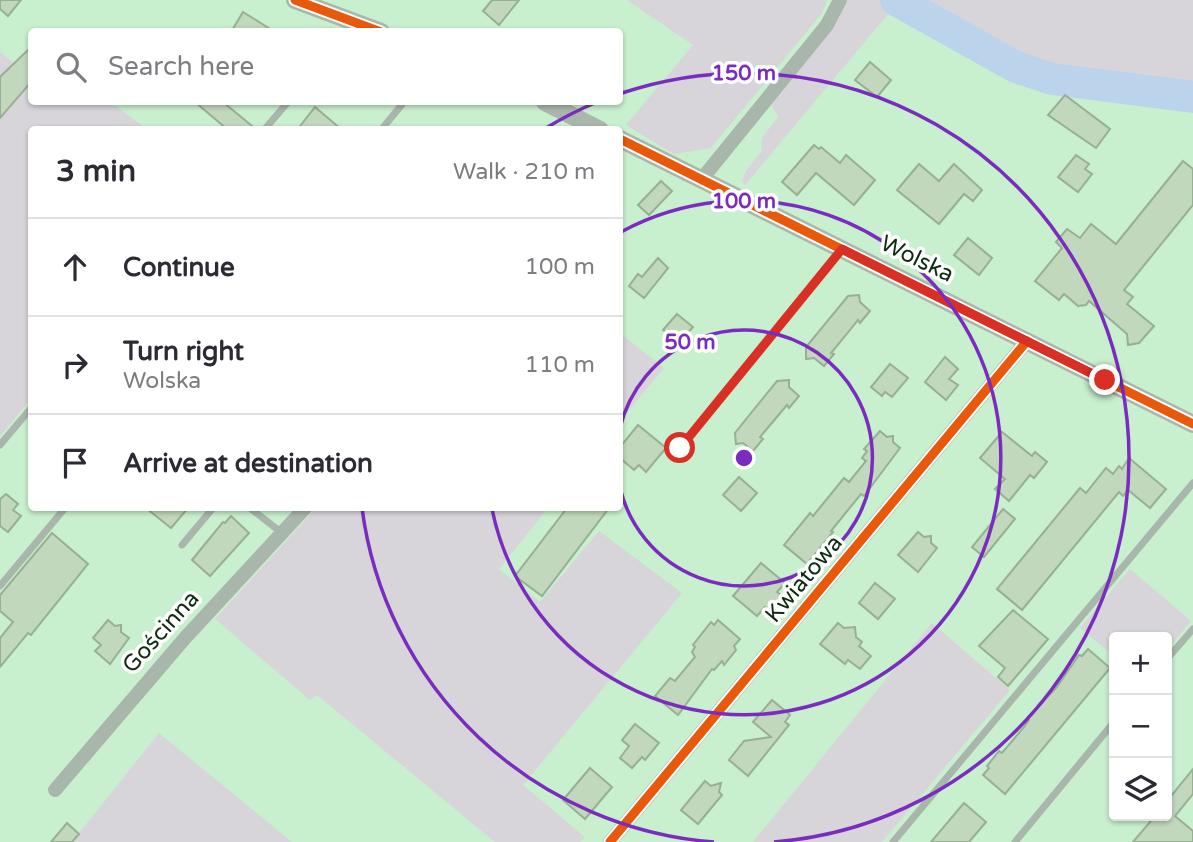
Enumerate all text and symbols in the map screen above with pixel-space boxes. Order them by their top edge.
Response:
search box [28,28,623,105]
icon: search [52,48,90,86]
text: Search here [108,51,254,82]
text: 150 m [712,61,776,86]
text: 3 min [56,153,136,190]
text: Walk · 210 m [453,158,595,186]
text: 100 m [712,189,776,214]
street label: Wolska [876,229,958,289]
icon: ahead [56,248,94,286]
text: Continue [123,252,235,283]
text: 100 m [525,253,595,281]
text: 50 m [664,330,716,355]
text: Turn right [123,336,244,367]
icon: right [56,346,94,384]
text: 110 m [525,351,595,379]
route end [1089,364,1120,395]
text: Wolska [123,367,201,395]
route start [664,432,695,463]
icon: arrive [56,444,94,482]
centre of rings [732,446,756,470]
text: Arrive at destination [123,448,373,479]
street label: Kwiatowa [759,530,849,628]
street label: Gościnna [117,585,205,679]
map controls [1109,632,1172,821]
button: + [1109,632,1172,695]
button: − [1109,695,1172,758]
button: layers [1109,758,1172,821]

